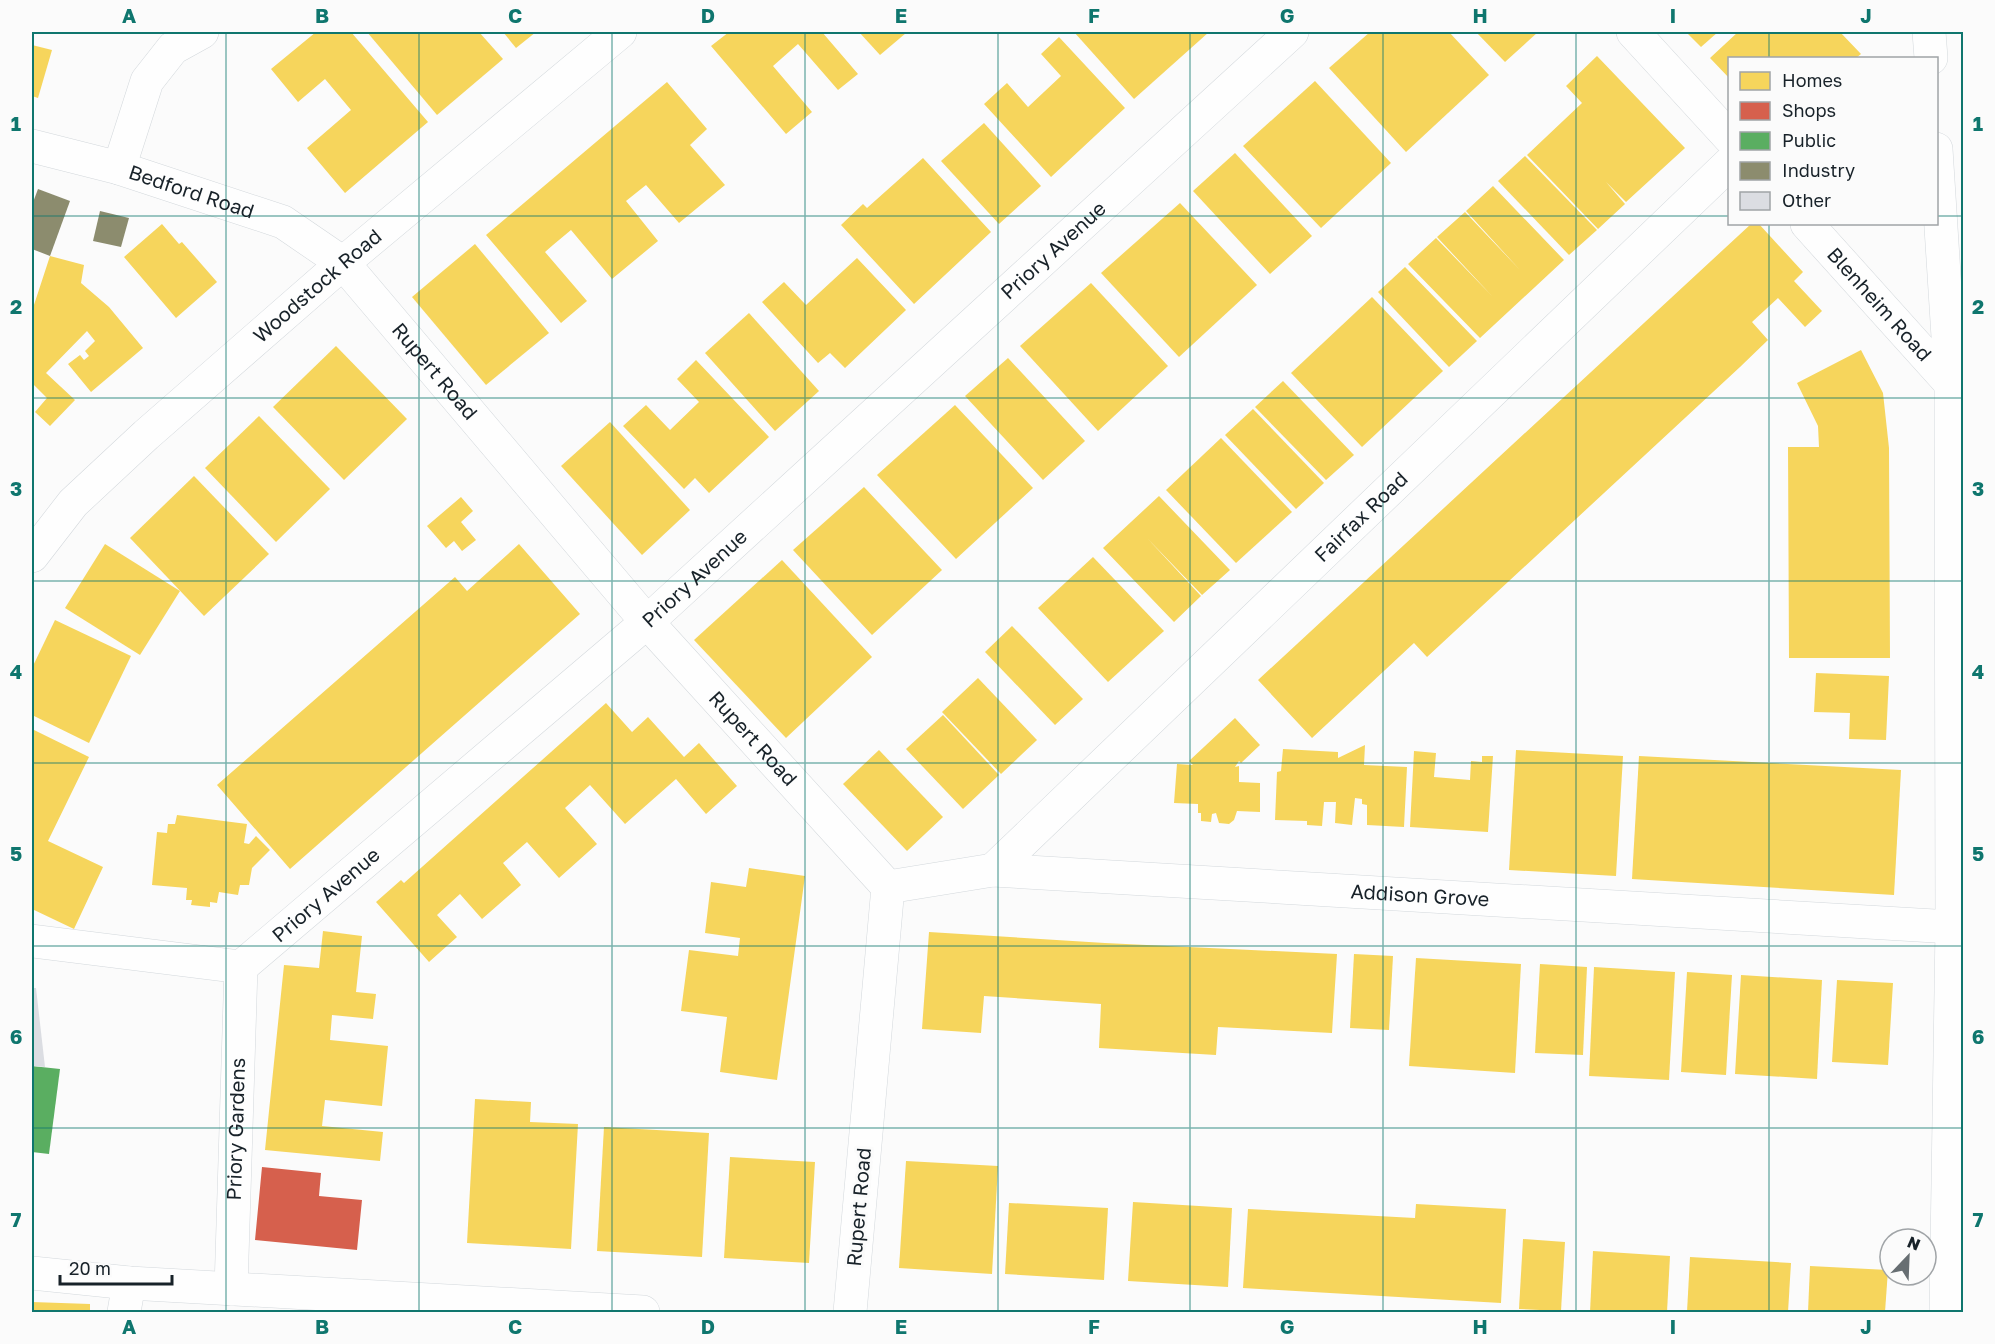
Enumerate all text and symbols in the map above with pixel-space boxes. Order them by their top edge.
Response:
text: A [122,3,136,27]
text: B [315,3,329,27]
text: C [508,3,522,27]
text: D [701,3,715,27]
text: E [895,3,907,27]
text: F [1088,3,1100,27]
text: G [1280,3,1294,27]
text: H [1472,3,1488,27]
text: I [1670,3,1676,27]
text: J [1860,3,1872,27]
legend [1728,57,1938,225]
text: Homes [1782,69,1842,91]
text: Shops [1782,99,1836,121]
text: 1 [11,111,21,135]
text: 1 [1973,111,1983,135]
text: Public [1782,129,1836,151]
street label: Bedford Road [126,159,257,223]
text: Industry [1782,159,1855,181]
text: Other [1782,189,1831,211]
street label: Priory Avenue [995,196,1110,304]
street label: Woodstock Road [248,223,386,347]
street label: Blenheim Road [1823,242,1937,365]
text: 2 [10,294,22,318]
text: 2 [1972,294,1984,318]
street label: Rupert Road [388,317,483,424]
street label: Fairfax Road [1309,466,1412,566]
text: 3 [10,476,22,500]
text: 3 [1972,476,1984,500]
street label: Priory Avenue [637,524,751,632]
text: 4 [10,659,22,683]
text: 4 [1972,659,1984,683]
street label: Rupert Road [705,686,803,790]
text: 5 [10,841,22,865]
text: 5 [1972,841,1984,865]
street label: Priory Avenue [267,842,384,946]
street label: Addison Grove [1350,878,1490,910]
text: 6 [10,1024,22,1048]
text: 6 [1972,1024,1984,1048]
street label: Priory Gardens [221,1057,249,1201]
street label: Rupert Road [841,1146,875,1267]
text: 7 [11,1207,22,1231]
text: 7 [1973,1207,1984,1231]
north arrow [1878,1227,1938,1287]
text: N [1904,1232,1923,1255]
scale bar [60,1248,172,1286]
text: 20 m [69,1257,111,1279]
text: A [122,1314,136,1338]
text: B [315,1314,329,1338]
text: C [508,1314,522,1338]
text: D [701,1314,715,1338]
text: E [895,1314,907,1338]
text: F [1088,1314,1100,1338]
text: G [1280,1314,1294,1338]
text: H [1472,1314,1488,1338]
text: I [1670,1314,1676,1338]
text: J [1860,1314,1872,1338]

